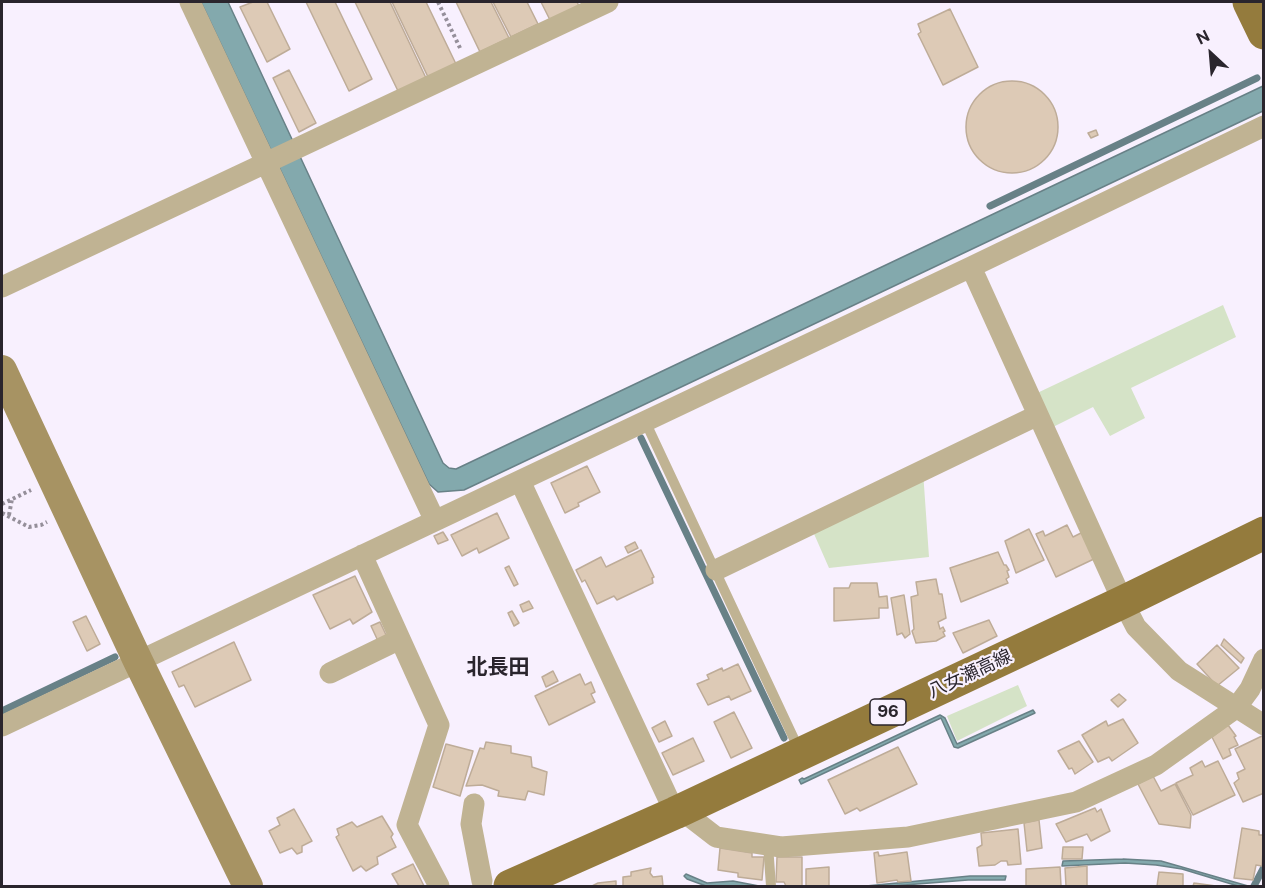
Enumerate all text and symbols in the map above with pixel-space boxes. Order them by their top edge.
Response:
north arrow [1181,24,1241,84]
text: N [1193,26,1213,49]
street label: 八女瀬高線 [925,645,1015,703]
district label: 北長田 [467,655,529,681]
road number: 96 [870,699,906,725]

